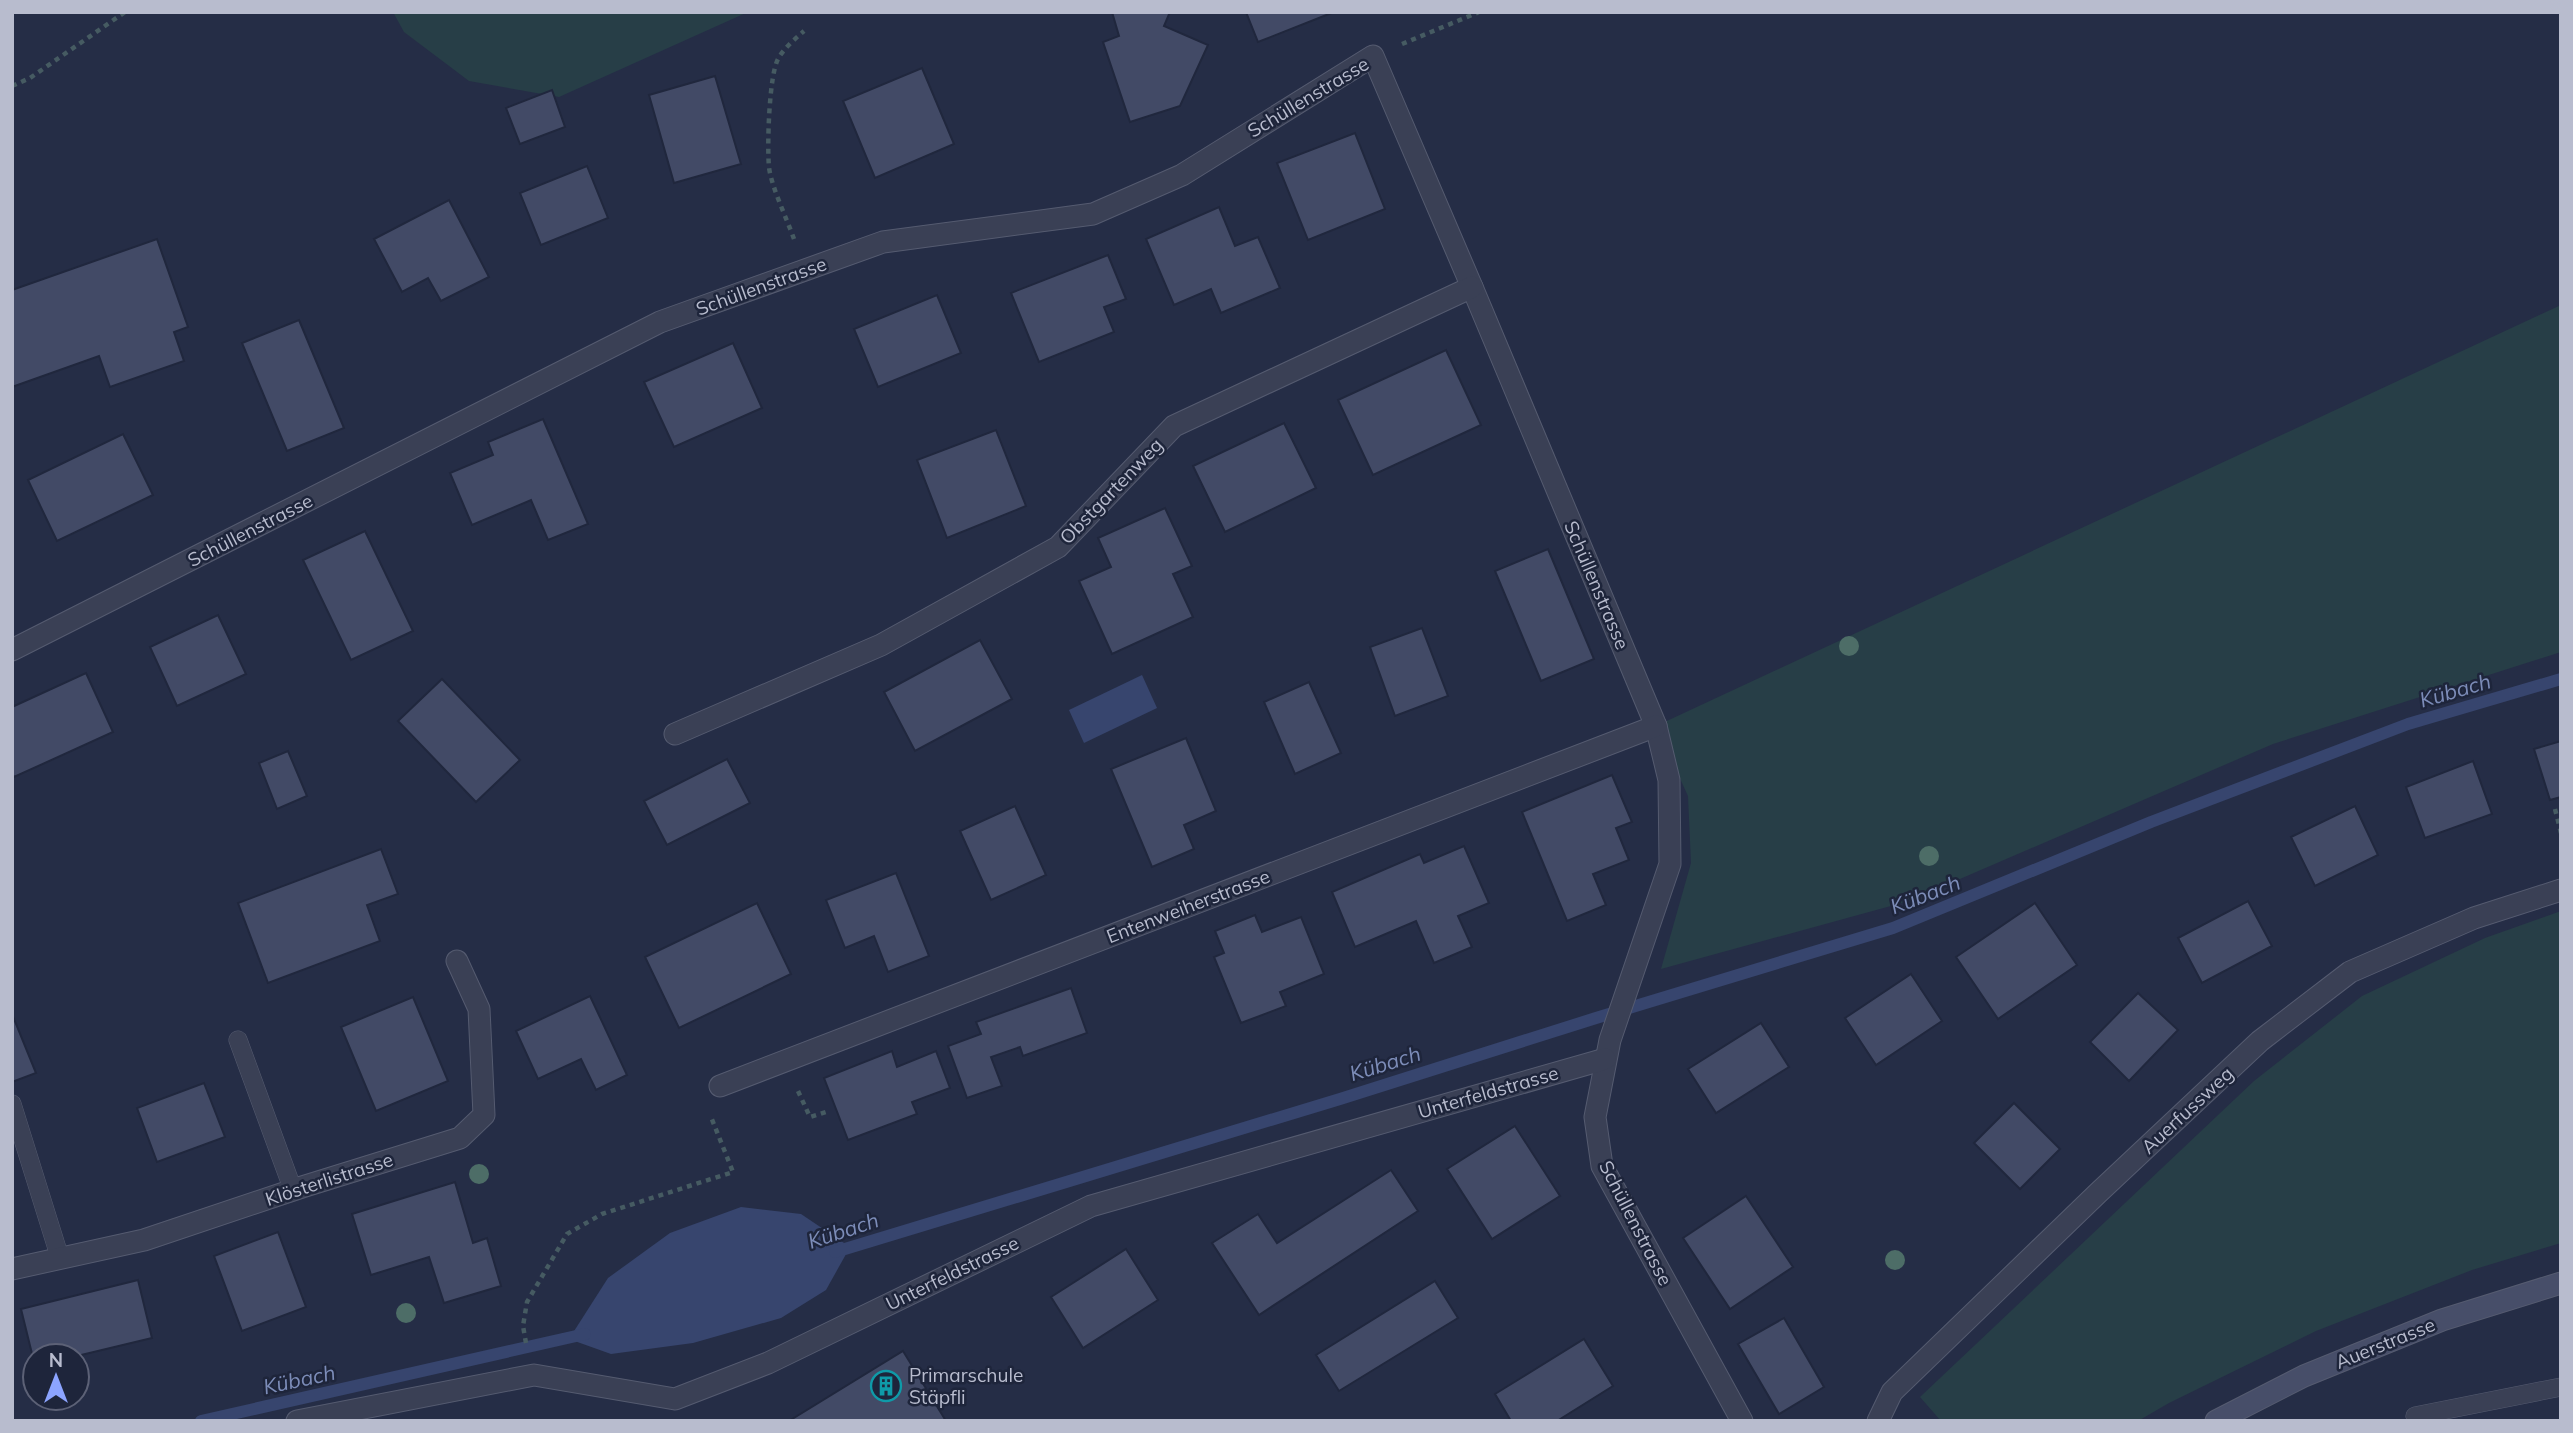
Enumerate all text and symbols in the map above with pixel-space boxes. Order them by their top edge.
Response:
street label: Schüllenstrasse [1243,51,1373,143]
street label: Schüllenstrasse [692,251,830,321]
street label: Obstgartenweg [1054,433,1168,549]
street label: Schüllenstrasse [183,488,317,572]
street label: Schüllenstrasse [1559,517,1635,653]
water label: Kübach [2416,667,2494,713]
street label: Entenweiherstrasse [1103,864,1273,948]
water label: Kübach [1886,869,1964,919]
water label: Kübach [1346,1040,1424,1086]
street label: Unterfeldstrasse [1415,1060,1561,1124]
street label: Auerfussweg [2136,1061,2238,1159]
street label: Klösterlistrasse [262,1147,396,1211]
street label: Schüllenstrasse [1594,1156,1678,1290]
water label: Kübach [804,1206,882,1254]
street label: Unterfeldstrasse [882,1230,1022,1316]
street label: Auerstrasse [2332,1312,2438,1374]
north arrow [21,1342,91,1412]
text: N [49,1348,63,1372]
water label: Kübach [261,1359,337,1399]
place label: Primarschule Stäpfli [909,1363,1023,1409]
building icon: Primarschule Stäpfli [869,1369,903,1403]

